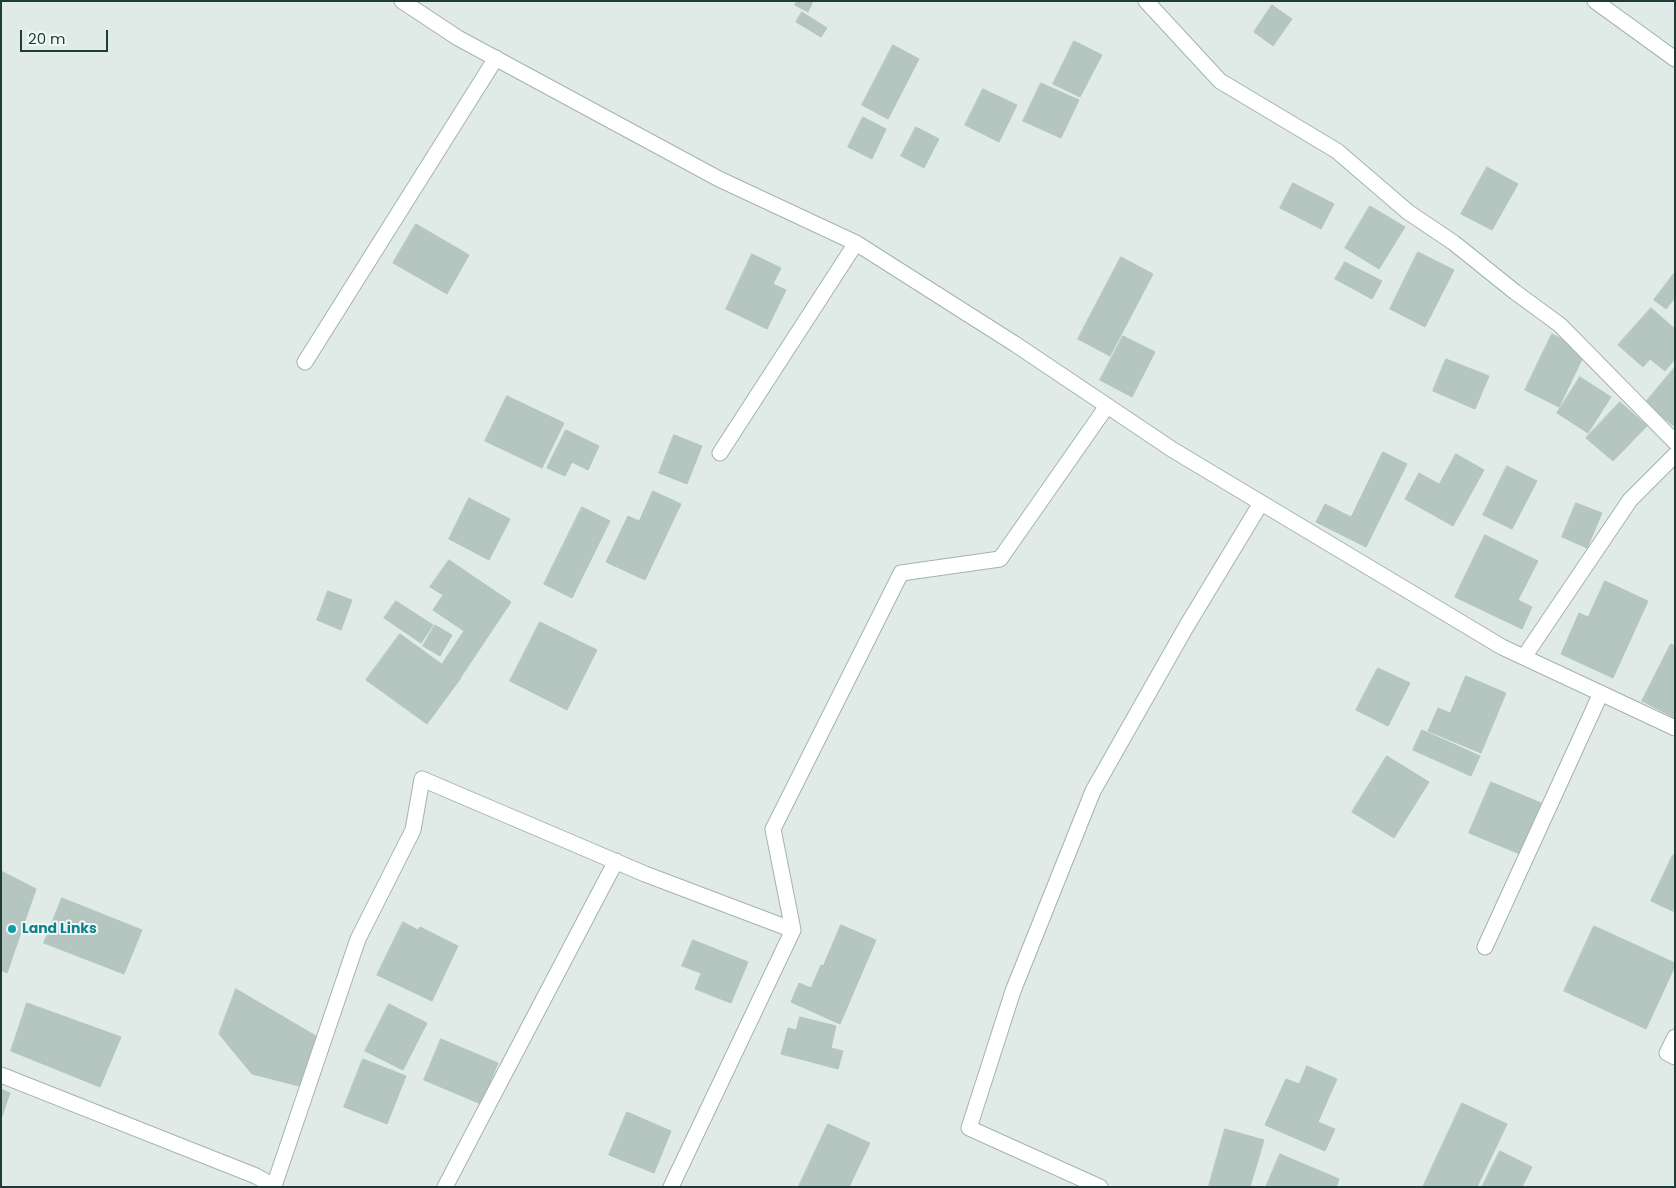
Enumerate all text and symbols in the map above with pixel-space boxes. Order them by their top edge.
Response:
scale bar [22,20,110,52]
text: 20 m [28,28,66,49]
place label: Land Links [22,921,97,937]
marker: Land Links [6,923,18,935]

